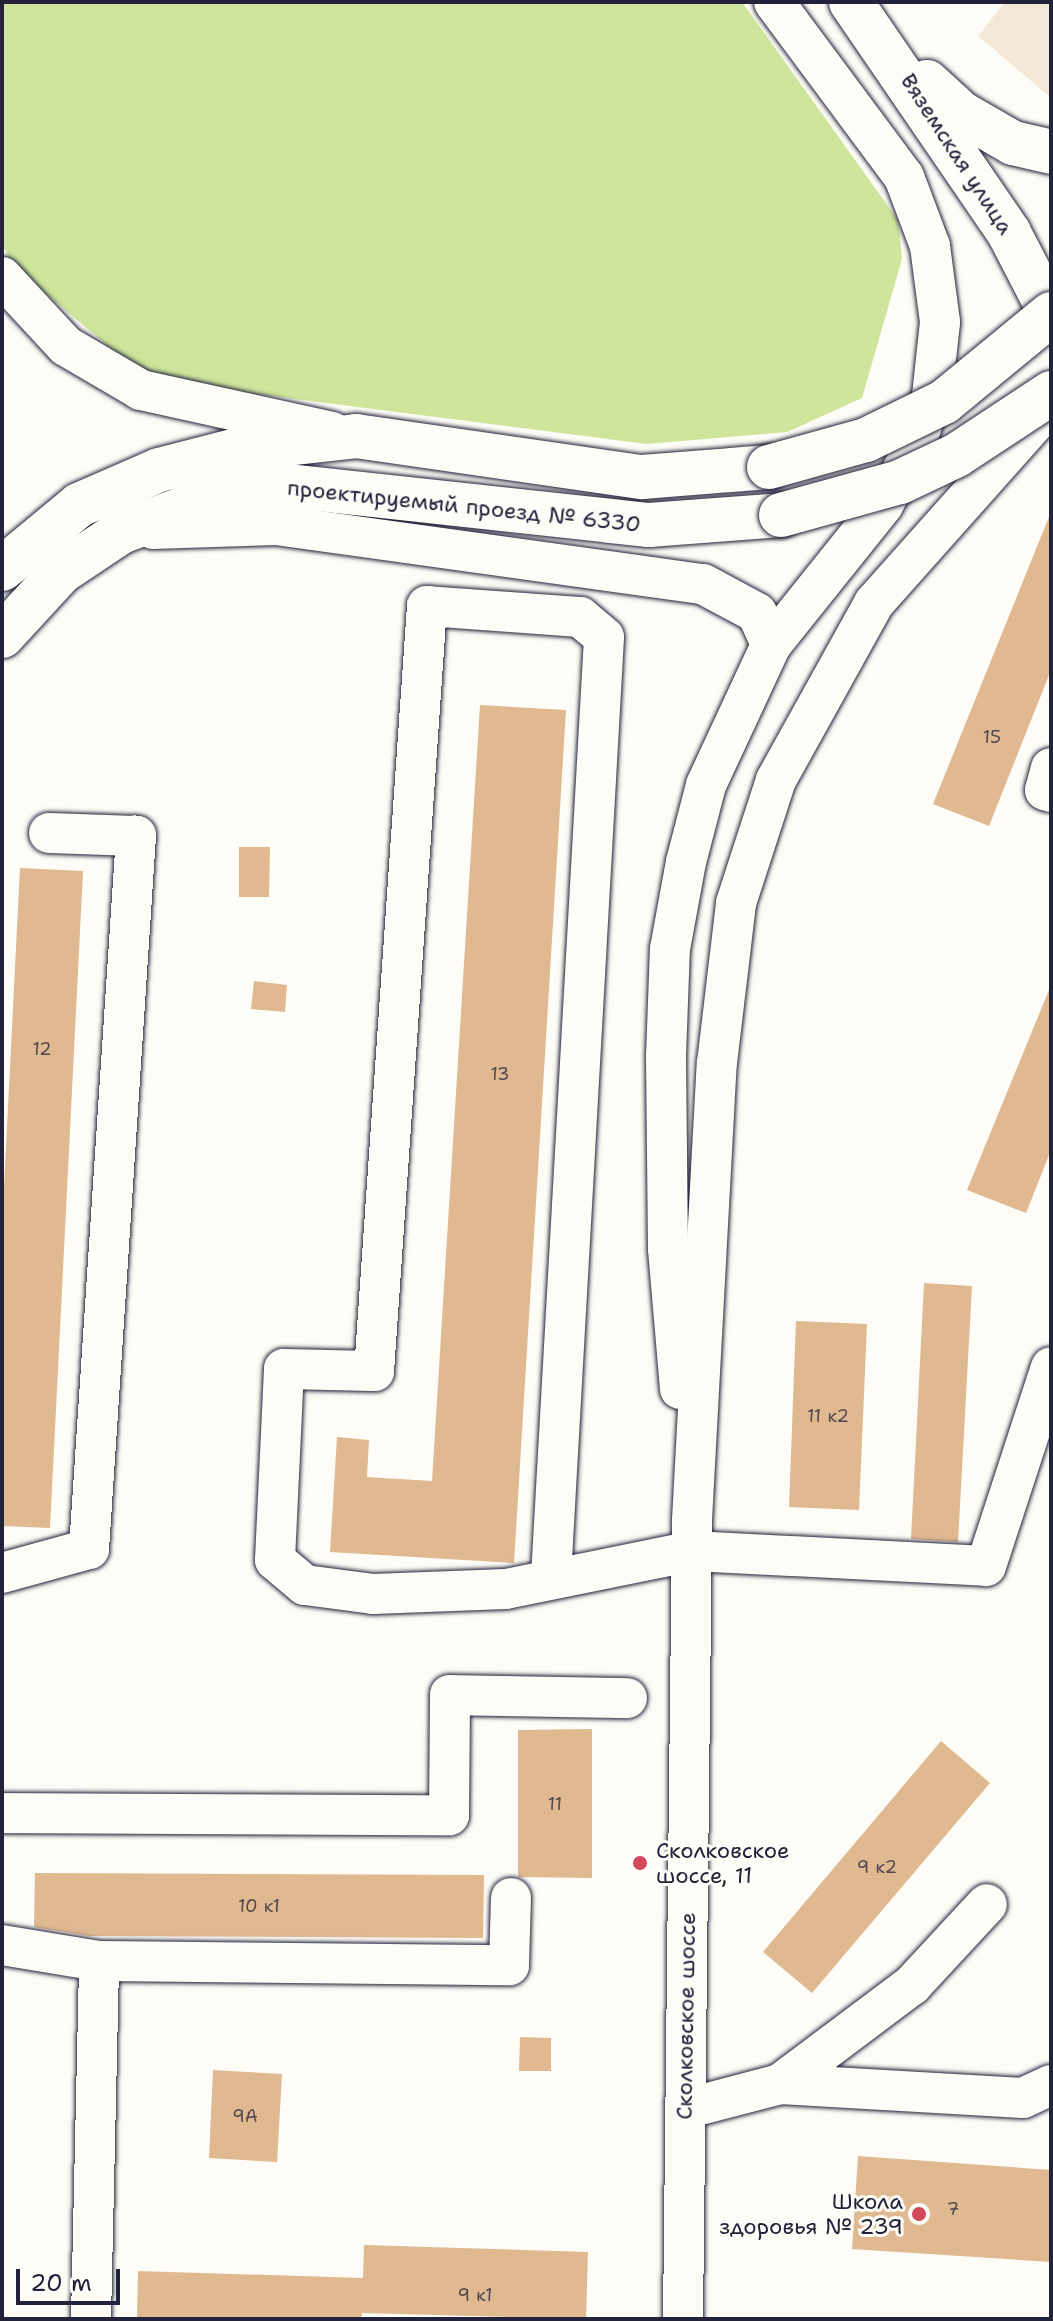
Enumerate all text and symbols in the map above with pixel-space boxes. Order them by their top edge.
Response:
street label: Вяземская улица [895,69,1019,239]
street label: проектируемый проезд № 6330 [286,474,642,538]
house number: 15 [983,726,1001,748]
house number: 12 [32,1038,52,1060]
house number: 13 [490,1063,510,1085]
house number: 11 к2 [807,1405,849,1427]
house number: 11 [548,1793,562,1815]
place label: Сколковское шоссе, 11 [656,1837,789,1888]
marker: Сколковское шоссе, 11 [631,1854,649,1872]
house number: 9 к2 [857,1856,897,1878]
house number: 10 к1 [238,1895,280,1917]
street label: Сколковское шоссе [671,1912,701,2120]
house number: 9А [232,2105,258,2127]
place label: Школа здоровья № 239 [719,2188,903,2240]
house number: 7 [947,2198,959,2220]
marker: Школа здоровья № 239 [910,2205,928,2223]
scale bar [20,2253,124,2303]
text: 20 m [30,2267,92,2299]
house number: 9 к1 [458,2284,492,2306]

